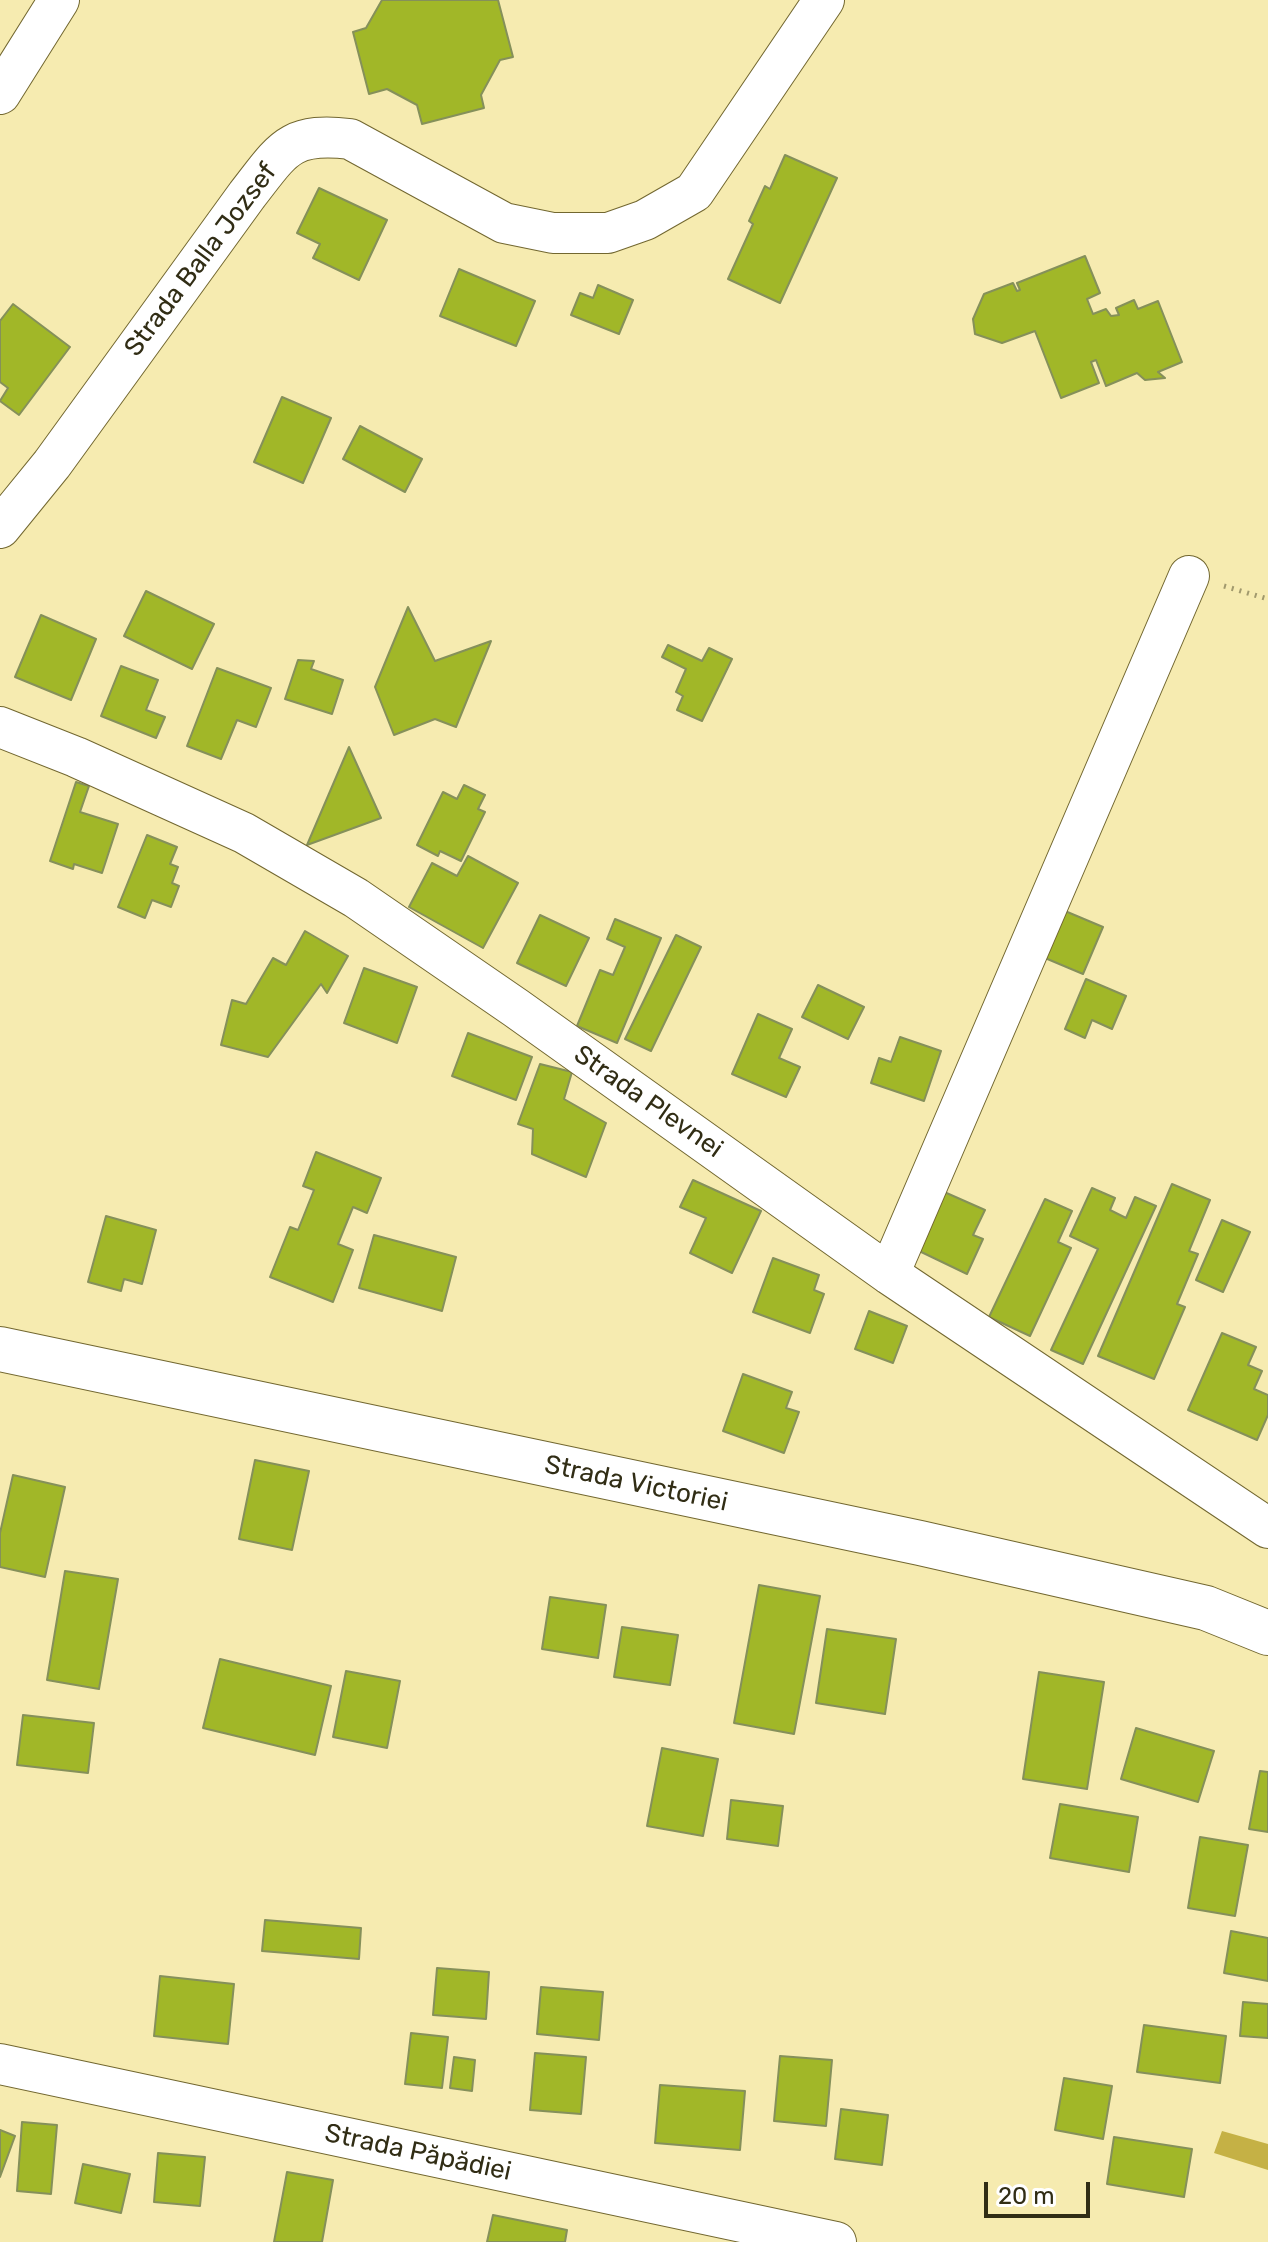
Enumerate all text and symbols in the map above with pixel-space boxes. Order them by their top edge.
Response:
street label: Strada Balla Jozsef [118,157,284,363]
street label: Strada Plevnei [568,1039,728,1165]
street label: Strada Victoriei [542,1449,730,1519]
street label: Strada Păpădiei [322,2118,514,2188]
scale bar [988,2166,1094,2216]
text: 20 m [998,2182,1055,2210]

